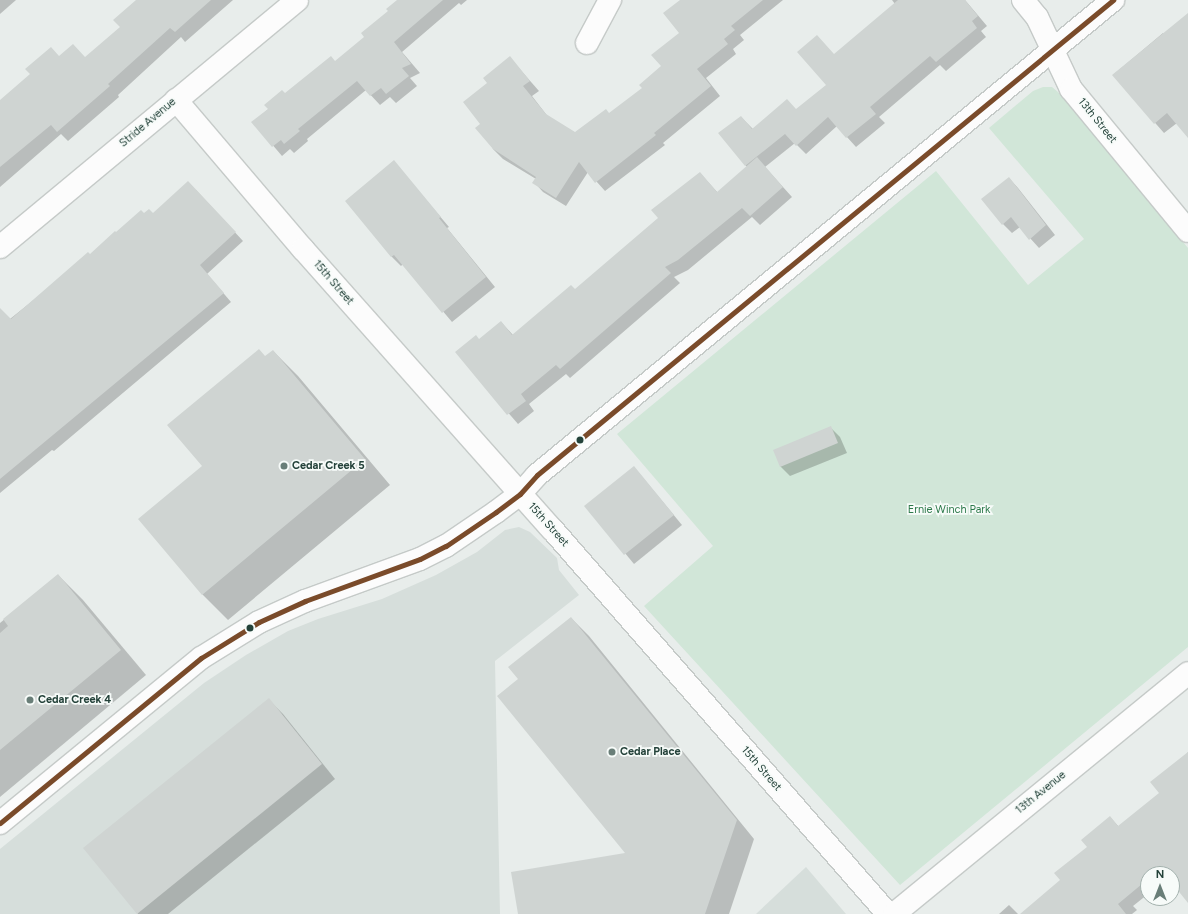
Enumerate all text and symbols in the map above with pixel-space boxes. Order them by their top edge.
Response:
street label: Stride Avenue [117,96,179,150]
street label: 13th Street [1075,96,1119,146]
street label: 15th Street [310,258,356,308]
unlabelled marker [575,435,585,445]
place label: Cedar Creek 5 [292,459,365,473]
marker: Cedar Creek 5 [279,461,289,471]
street label: 15th Street [525,500,571,550]
park label: Ernie Winch Park [908,503,990,517]
unlabelled marker [245,623,255,633]
place label: Cedar Creek 4 [38,693,111,707]
marker: Cedar Creek 4 [25,695,35,705]
street label: 15th Street [738,744,784,794]
place label: Cedar Place [620,745,681,759]
marker: Cedar Place [607,747,617,757]
street label: 13th Avenue [1013,769,1069,817]
north arrow [1140,866,1180,906]
text: N [1156,868,1164,881]

